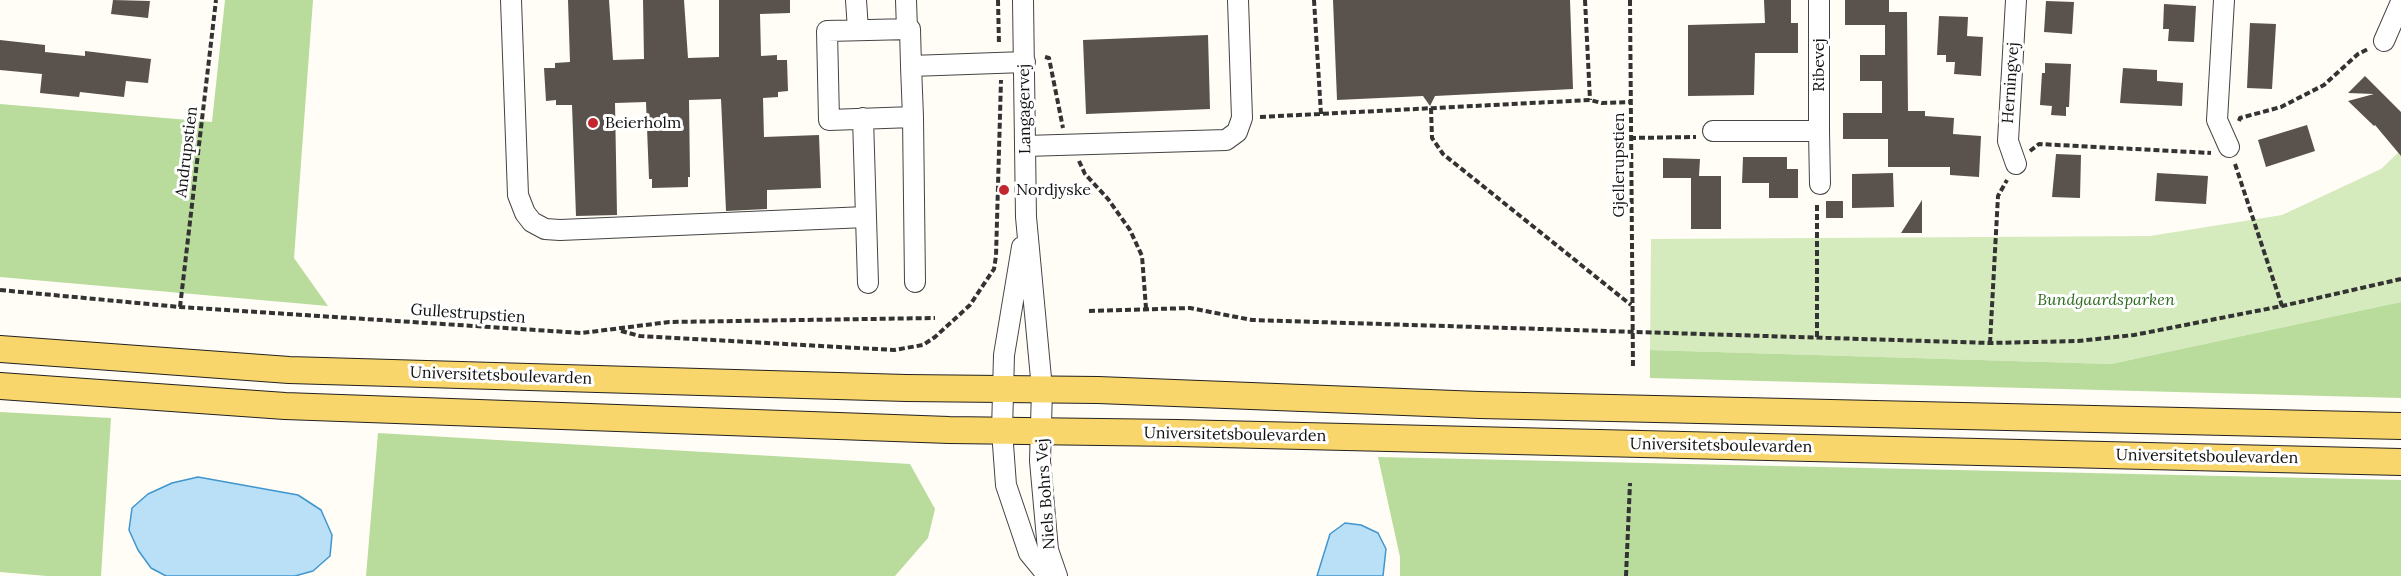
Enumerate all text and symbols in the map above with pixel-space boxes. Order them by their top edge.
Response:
street label: Ribevej [1809,38,1829,92]
street label: Herningvej [1999,42,2023,124]
street label: Langagervej [1015,64,1035,154]
street label: Andrupstien [172,105,202,199]
place label: Beierholm [605,113,681,133]
street label: Gjellerupstien [1609,113,1629,217]
marker: Beierholm [586,116,600,130]
place label: Nordjyske [1016,180,1091,200]
marker: Nordjyske [997,183,1011,197]
park label: Bundgaardsparken [2037,290,2175,310]
street label: Gullestrupstien [410,300,526,328]
street label: Universitetsboulevarden [409,363,593,389]
street label: Universitetsboulevarden [1144,424,1326,446]
street label: Universitetsboulevarden [1630,435,1812,457]
street label: Niels Bohrs Vej [1033,438,1059,550]
street label: Universitetsboulevarden [2116,446,2298,468]

